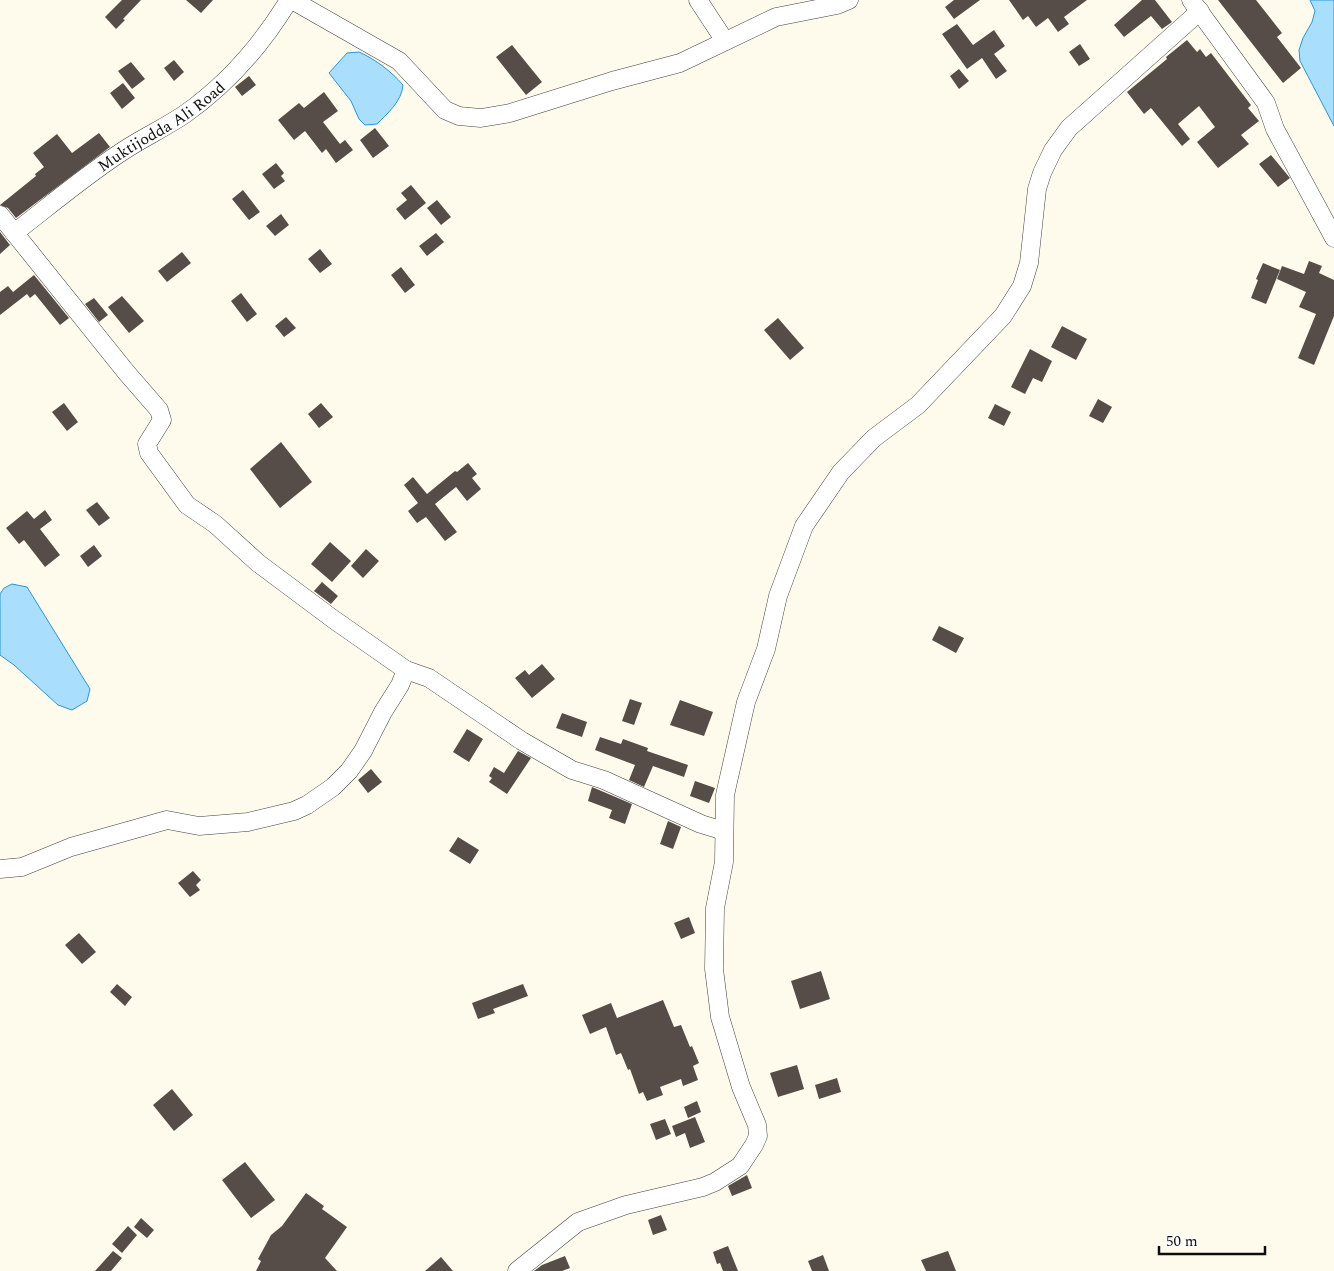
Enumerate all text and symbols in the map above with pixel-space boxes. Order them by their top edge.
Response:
street label: Muktijodda Ali Road [93,76,231,178]
scale bar [1159,1224,1265,1256]
text: 50 m [1166,1230,1198,1253]

